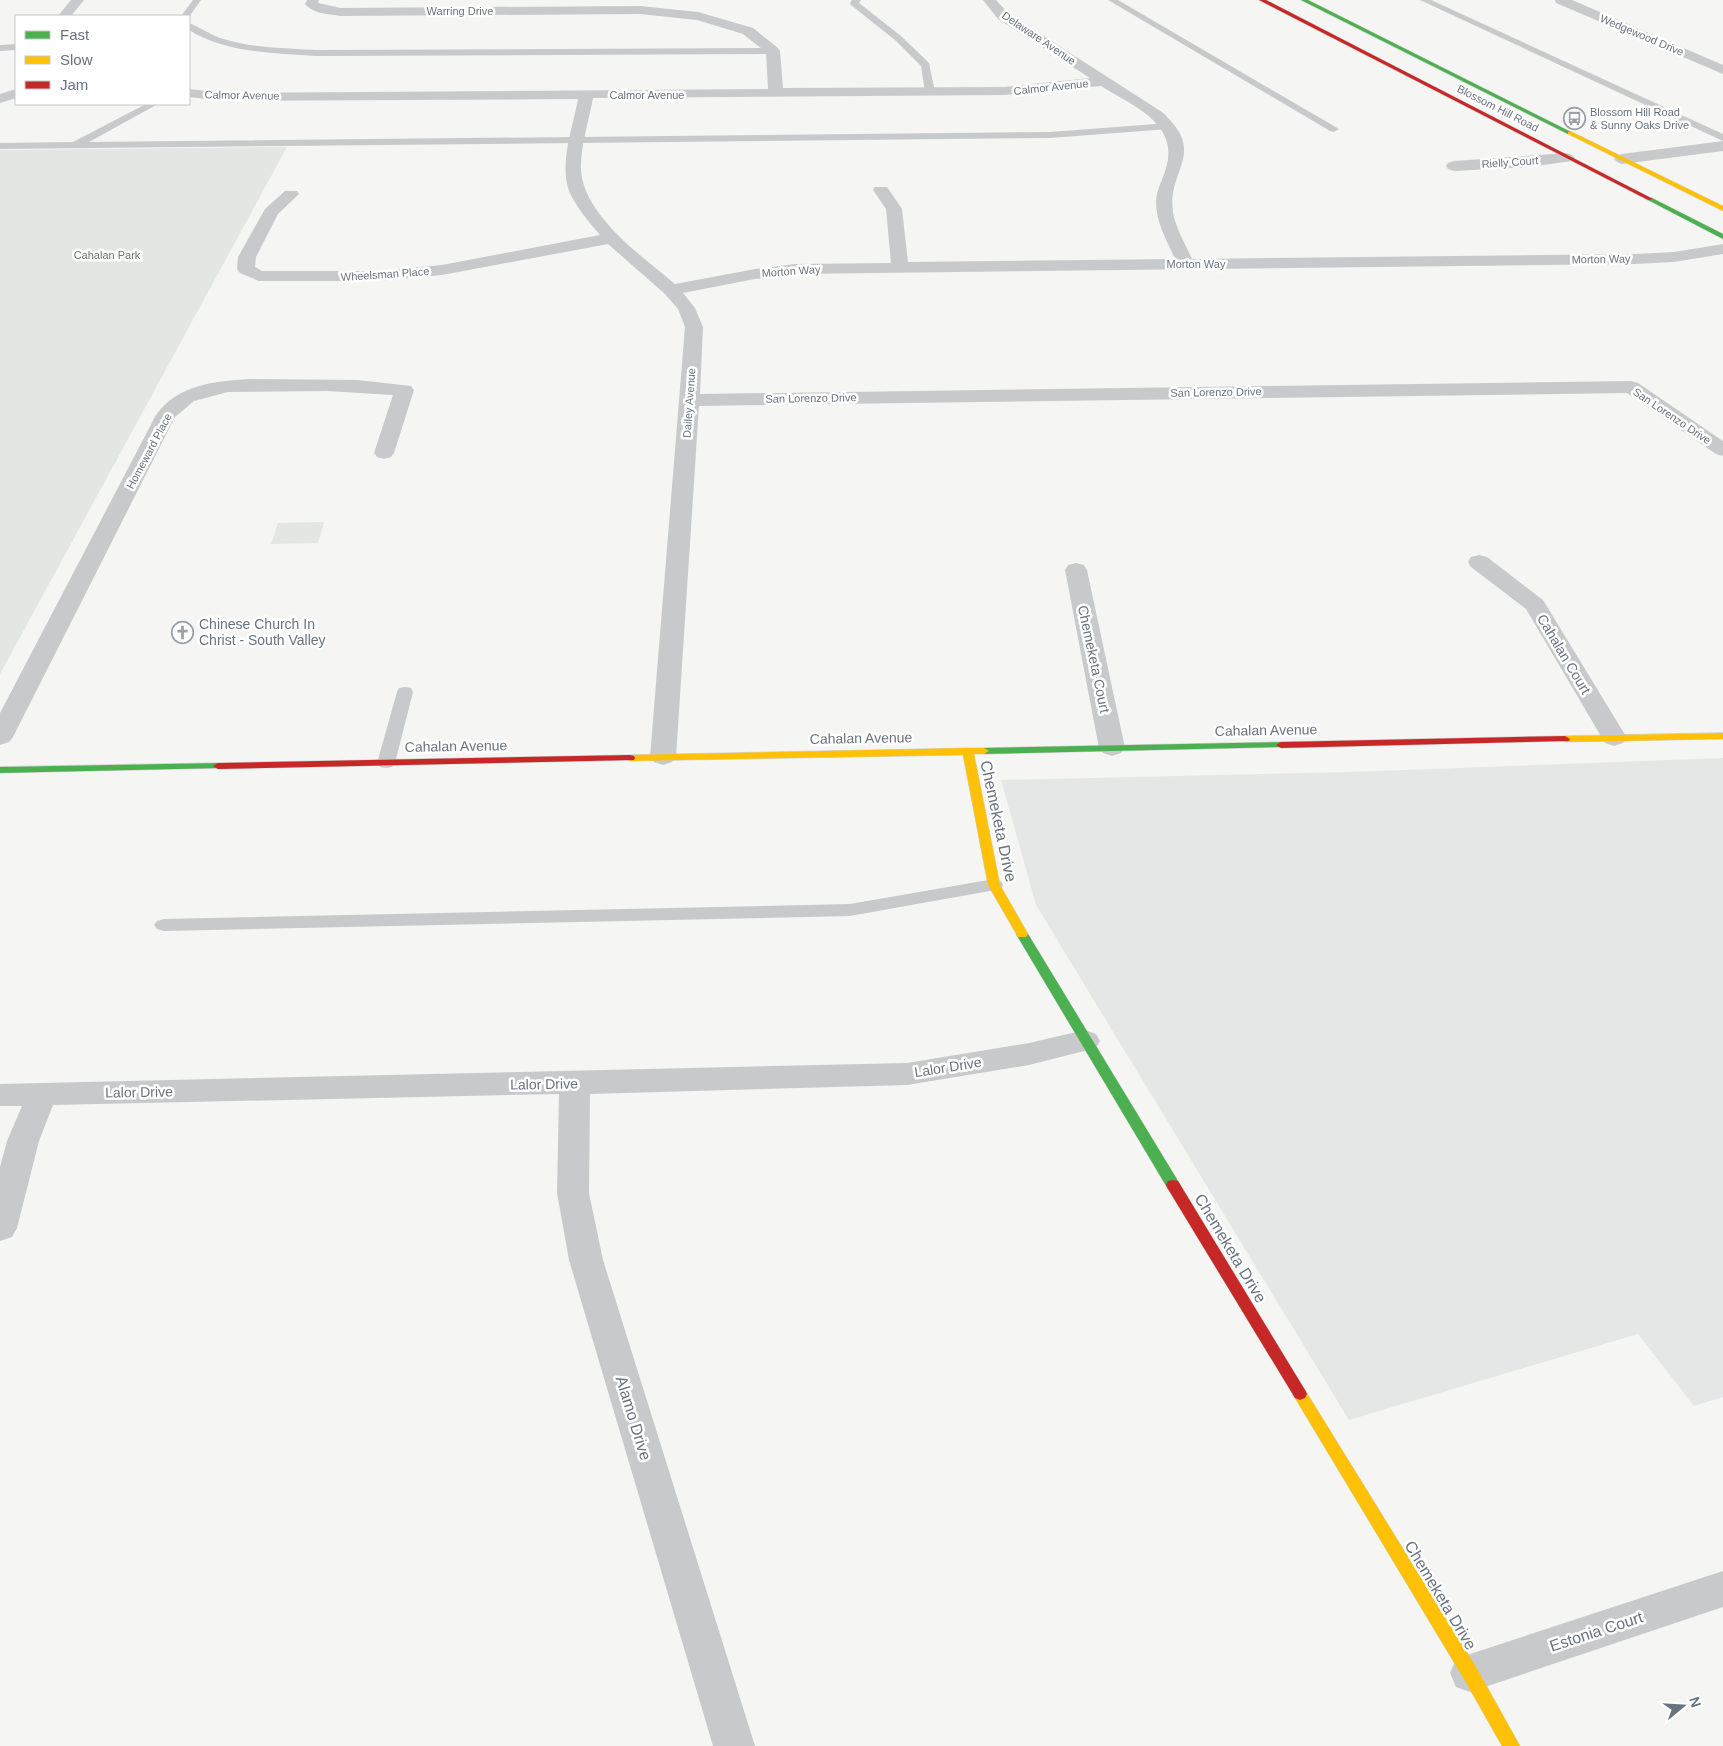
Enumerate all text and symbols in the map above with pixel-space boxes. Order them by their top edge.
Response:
street label: Warring Drive [427,5,493,17]
street label: Delaware Avenue [1000,9,1078,67]
street label: Wedgewood Drive [1598,12,1686,58]
legend [15,15,190,105]
text: Fast [60,26,90,43]
text: Slow [60,51,93,68]
text: Jam [60,76,88,93]
street label: Calmor Avenue [1013,77,1089,97]
street label: Blossom Hill Road [1455,82,1541,134]
street label: Calmor Avenue [204,88,280,102]
street label: Calmor Avenue [609,89,685,101]
bus stop icon: Blossom Hill Road & Sunny Oaks Drive [1562,106,1586,130]
place label: Blossom Hill Road & Sunny Oaks Drive [1590,106,1689,131]
street label: Rielly Court [1481,154,1539,170]
park label: Cahalan Park [74,249,141,261]
street label: Morton Way [1571,252,1631,266]
street label: Morton Way [1167,258,1226,270]
street label: Morton Way [761,263,821,279]
street label: Wheelsman Place [340,265,430,283]
street label: Dailey Avenue [681,368,697,438]
street label: San Lorenzo Drive [1170,385,1262,399]
street label: San Lorenzo Drive [1631,386,1713,446]
street label: San Lorenzo Drive [765,391,857,405]
street label: Homeward Place [124,411,174,491]
street label: Chemeketa Court [1075,604,1113,714]
street label: Cahalan Court [1534,611,1594,697]
place label: Chinese Church In Christ - South Valley [199,616,326,648]
church icon: Chinese Church In Christ - South Valley [171,620,195,644]
street label: Cahalan Avenue [1215,721,1318,739]
street label: Cahalan Avenue [810,729,913,747]
street label: Cahalan Avenue [405,737,508,755]
street label: Chemeketa Drive [977,759,1020,883]
street label: Lalor Drive [913,1054,983,1080]
street label: Lalor Drive [510,1075,578,1093]
street label: Lalor Drive [105,1083,173,1101]
street label: Chemeketa Drive [1191,1191,1270,1306]
street label: Alamo Drive [613,1374,654,1462]
street label: Chemeketa Drive [1401,1538,1480,1653]
street label: Estonia Court [1547,1608,1645,1655]
north arrow [1658,1681,1708,1731]
text: N [1686,1695,1705,1709]

